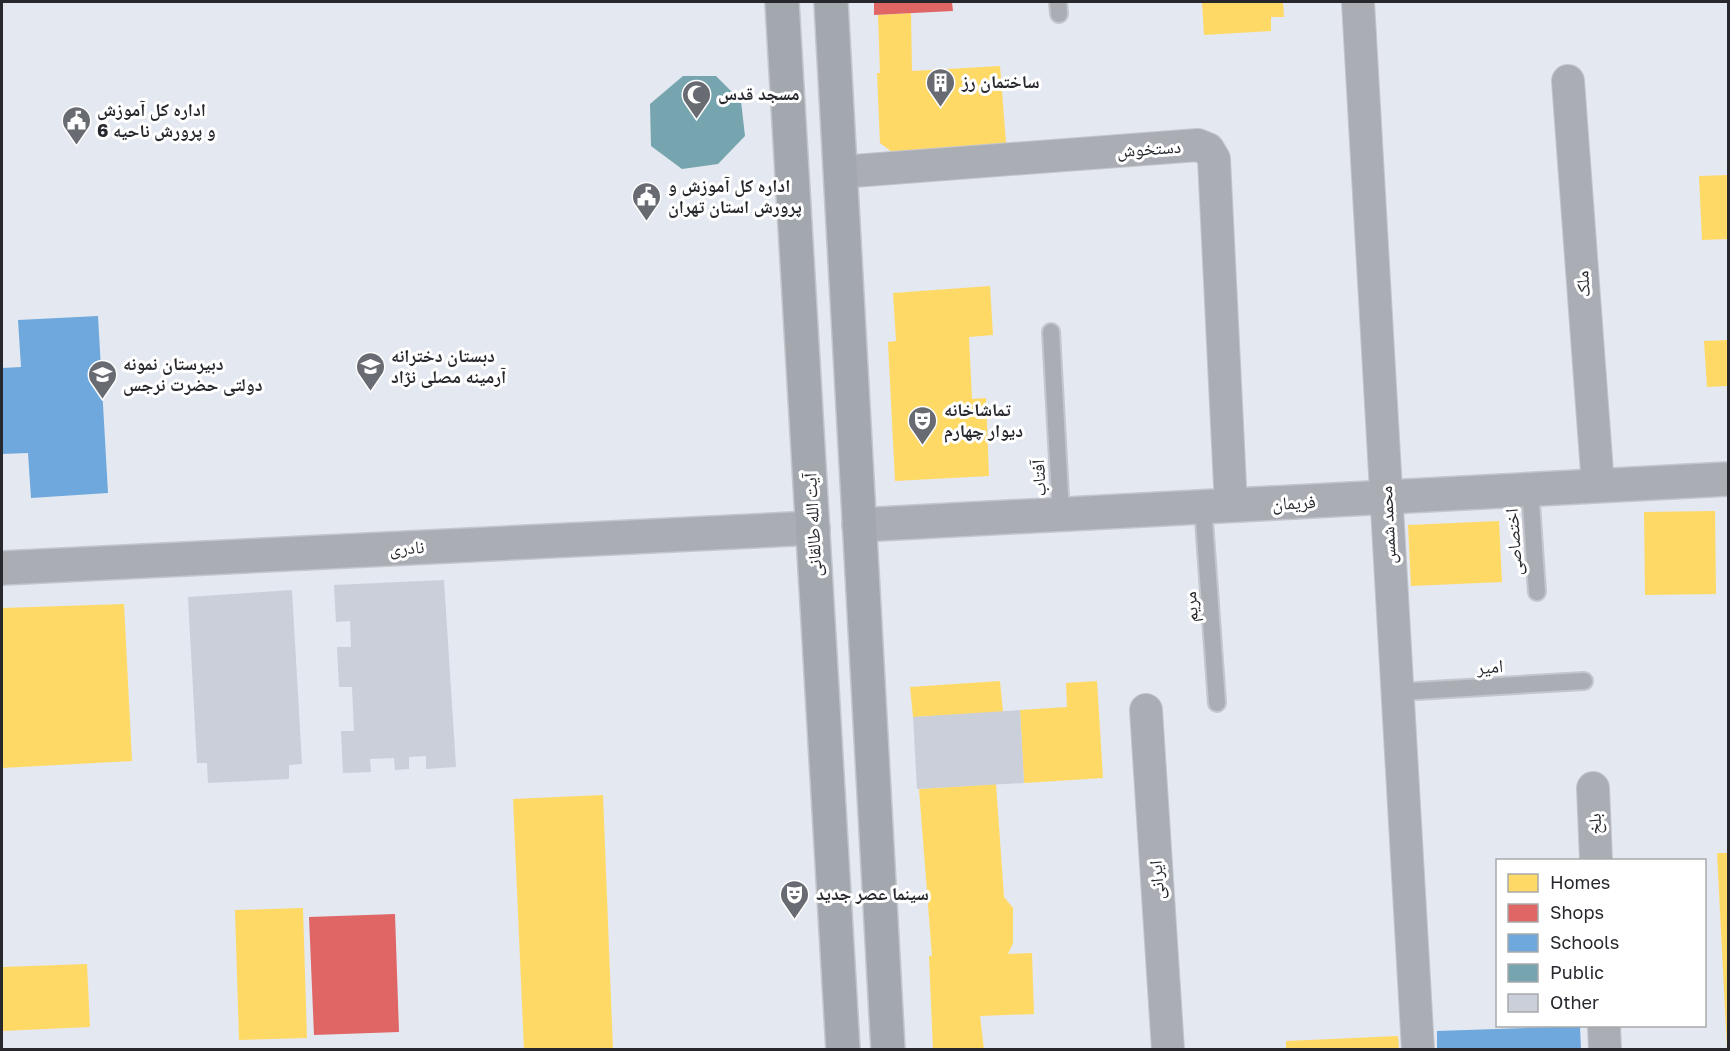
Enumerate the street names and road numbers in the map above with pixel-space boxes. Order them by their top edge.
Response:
street label: دستخوش [1116,135,1182,162]
street label: ملک [1570,270,1594,298]
street label: آفتاب [1026,459,1051,497]
street label: آیت الله طالقانی [798,472,827,578]
street label: محمد شمس [1374,485,1401,565]
street label: فریمان [1272,490,1316,515]
street label: اختصاصی [1500,508,1527,576]
street label: نادری [389,535,425,560]
street label: مریم [1178,591,1204,623]
street label: امیر [1475,654,1504,678]
street label: بلخ [1582,813,1608,835]
street label: ایرانی [1144,860,1169,900]

